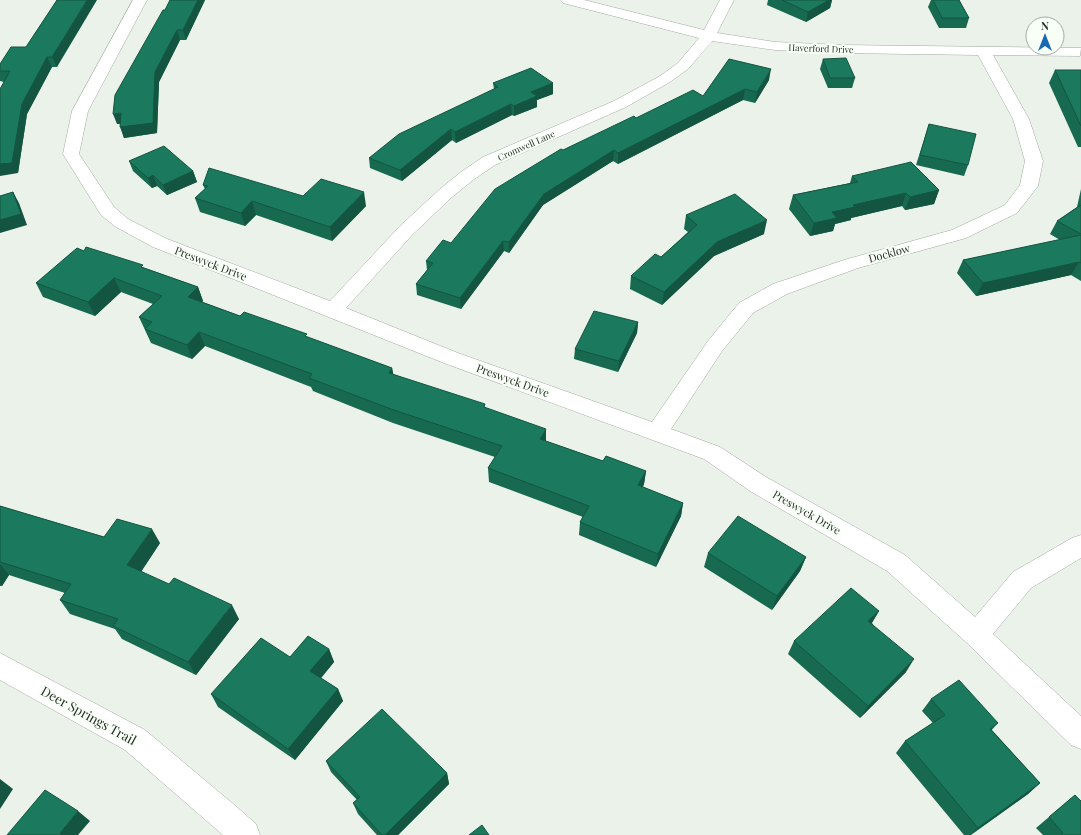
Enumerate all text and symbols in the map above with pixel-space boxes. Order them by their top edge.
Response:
north arrow [1025,16,1065,56]
text: N [1041,18,1049,33]
street label: Haverford Drive [788,41,854,55]
street label: Cromwell Lane [496,127,557,163]
street label: Docklow [867,240,912,266]
street label: Preswyck Drive [173,242,250,284]
street label: Preswyck Drive [475,360,552,400]
street label: Preswyck Drive [770,486,844,538]
street label: Deer Springs Trail [38,682,140,748]

